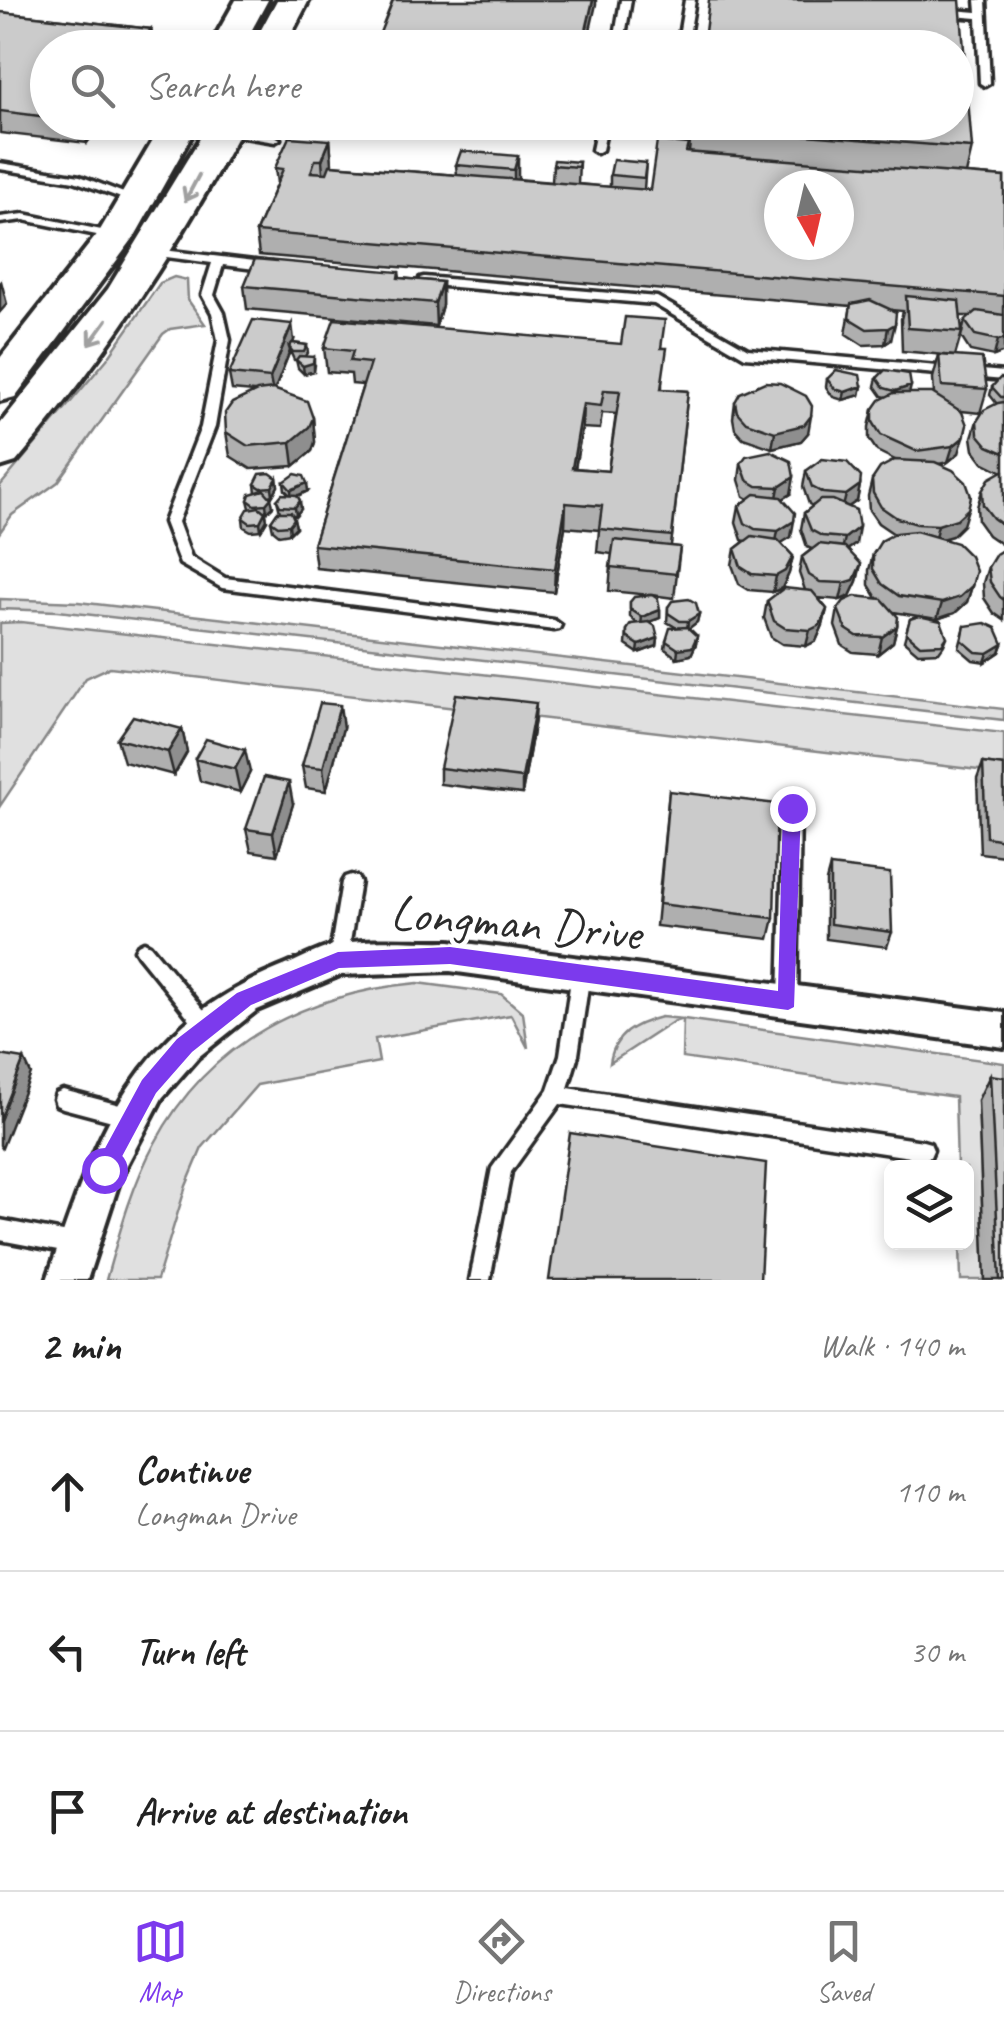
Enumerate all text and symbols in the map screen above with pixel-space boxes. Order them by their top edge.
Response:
search box [30,30,974,140]
icon: search [65,58,120,113]
text: Search here [145,62,300,109]
north arrow [764,170,854,260]
one-way arrow [182,173,202,203]
one-way arrow [88,318,109,345]
route end [770,786,816,832]
street label: Longman Drive [388,880,647,965]
route start [82,1148,128,1194]
map controls [884,1160,974,1250]
button: layers [884,1160,974,1250]
text: 2 min [40,1319,120,1372]
text: Walk · 140 m [820,1325,964,1366]
text: Continue [135,1447,249,1494]
icon: ahead [40,1464,95,1519]
text: 110 m [895,1471,964,1512]
text: Longman Drive [135,1494,296,1535]
icon: left [40,1624,95,1679]
text: Turn left [135,1628,245,1675]
text: 30 m [910,1631,964,1672]
icon: arrive [40,1784,95,1839]
text: Arrive at destination [135,1788,407,1835]
tab: Map [133,1914,188,2009]
tab: Directions [453,1914,551,2009]
tab: Saved [816,1914,871,2009]

